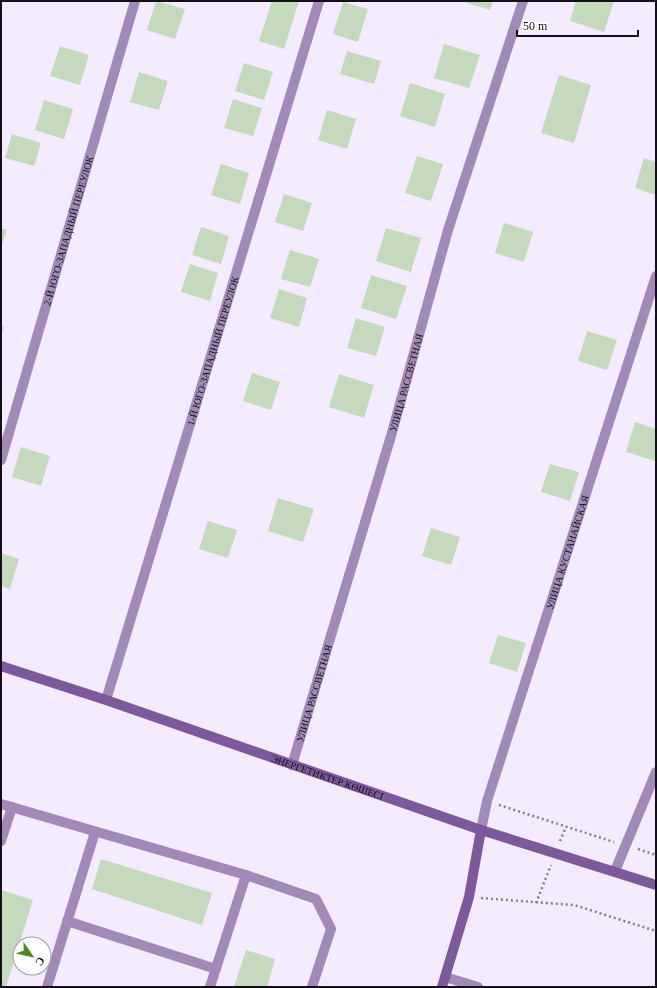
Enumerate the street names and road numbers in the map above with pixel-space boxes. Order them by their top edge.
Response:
street label: 2-Й ЮГО-ЗАПАДНЫЙ ПЕРЕУЛОК [41,154,95,307]
street label: 1-Й ЮГО-ЗАПАДНЫЙ ПЕРЕУЛОК [184,275,240,427]
street label: УЛИЦА РАССВЕТНАЯ [387,332,425,433]
street label: УЛИЦА КУСТАНАЙСКАЯ [544,494,591,611]
street label: УЛИЦА РАССВЕТНАЯ [294,643,334,743]
street label: ЭНЕРГЕТИКТЕР КӨШЕСІ [270,752,385,801]

